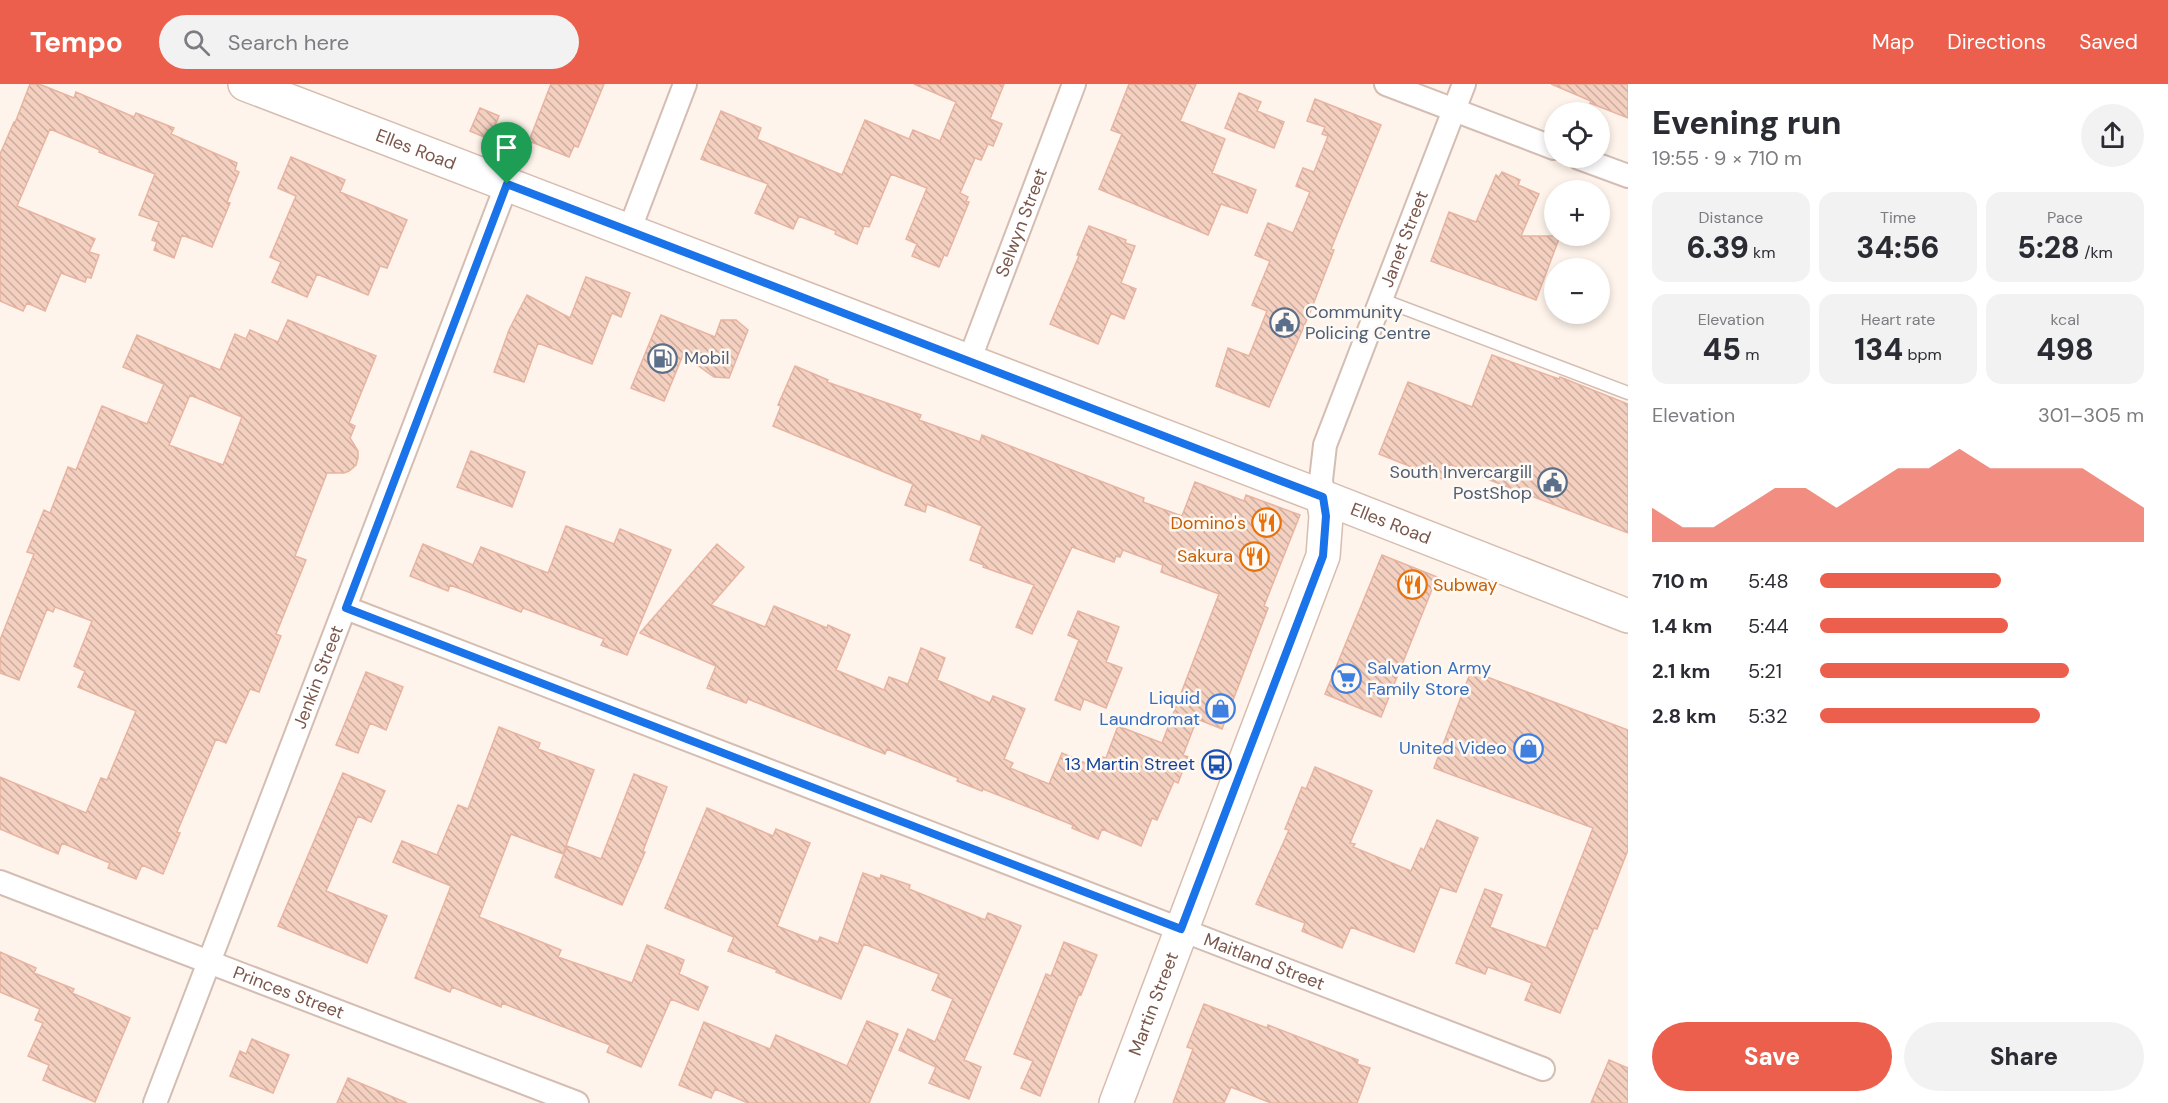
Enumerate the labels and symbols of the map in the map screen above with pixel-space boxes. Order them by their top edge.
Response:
pin [481,122,532,184]
street label: Elles Road [372,123,460,176]
street label: Selwyn Street [990,165,1053,280]
street label: Janet Street [1375,187,1434,291]
place label: Community Policing Centre [1305,300,1431,345]
public building icon: Community Policing Centre [1268,306,1300,338]
fuel station icon: Mobil [647,342,679,374]
place label: Mobil [684,346,729,370]
place label: South Invercargill PostShop [1390,460,1532,505]
public building icon: South Invercargill PostShop [1537,466,1569,498]
street label: Elles Road [1347,497,1434,550]
restaurant icon: Domino's [1251,507,1283,539]
place label: Domino's [1170,511,1246,535]
restaurant icon: Sakura [1238,540,1270,572]
place label: Sakura [1177,544,1233,568]
restaurant icon: Subway [1396,569,1428,601]
place label: Subway [1433,573,1498,597]
street label: Jenkin Street [287,622,349,732]
place label: Salvation Army Family Store [1367,656,1491,701]
supermarket icon: Salvation Army Family Store [1330,662,1362,694]
place label: Liquid Laundromat [1099,686,1200,731]
shop icon: Liquid Laundromat [1205,692,1237,724]
shop icon: United Video [1512,732,1544,764]
place label: United Video [1399,736,1507,760]
bus stop icon: 13 Martin Street [1200,748,1232,780]
place label: 13 Martin Street [1065,752,1195,776]
street label: Maitland Street [1200,928,1328,996]
street label: Martin Street [1123,949,1184,1059]
street label: Princes Street [230,960,348,1025]

